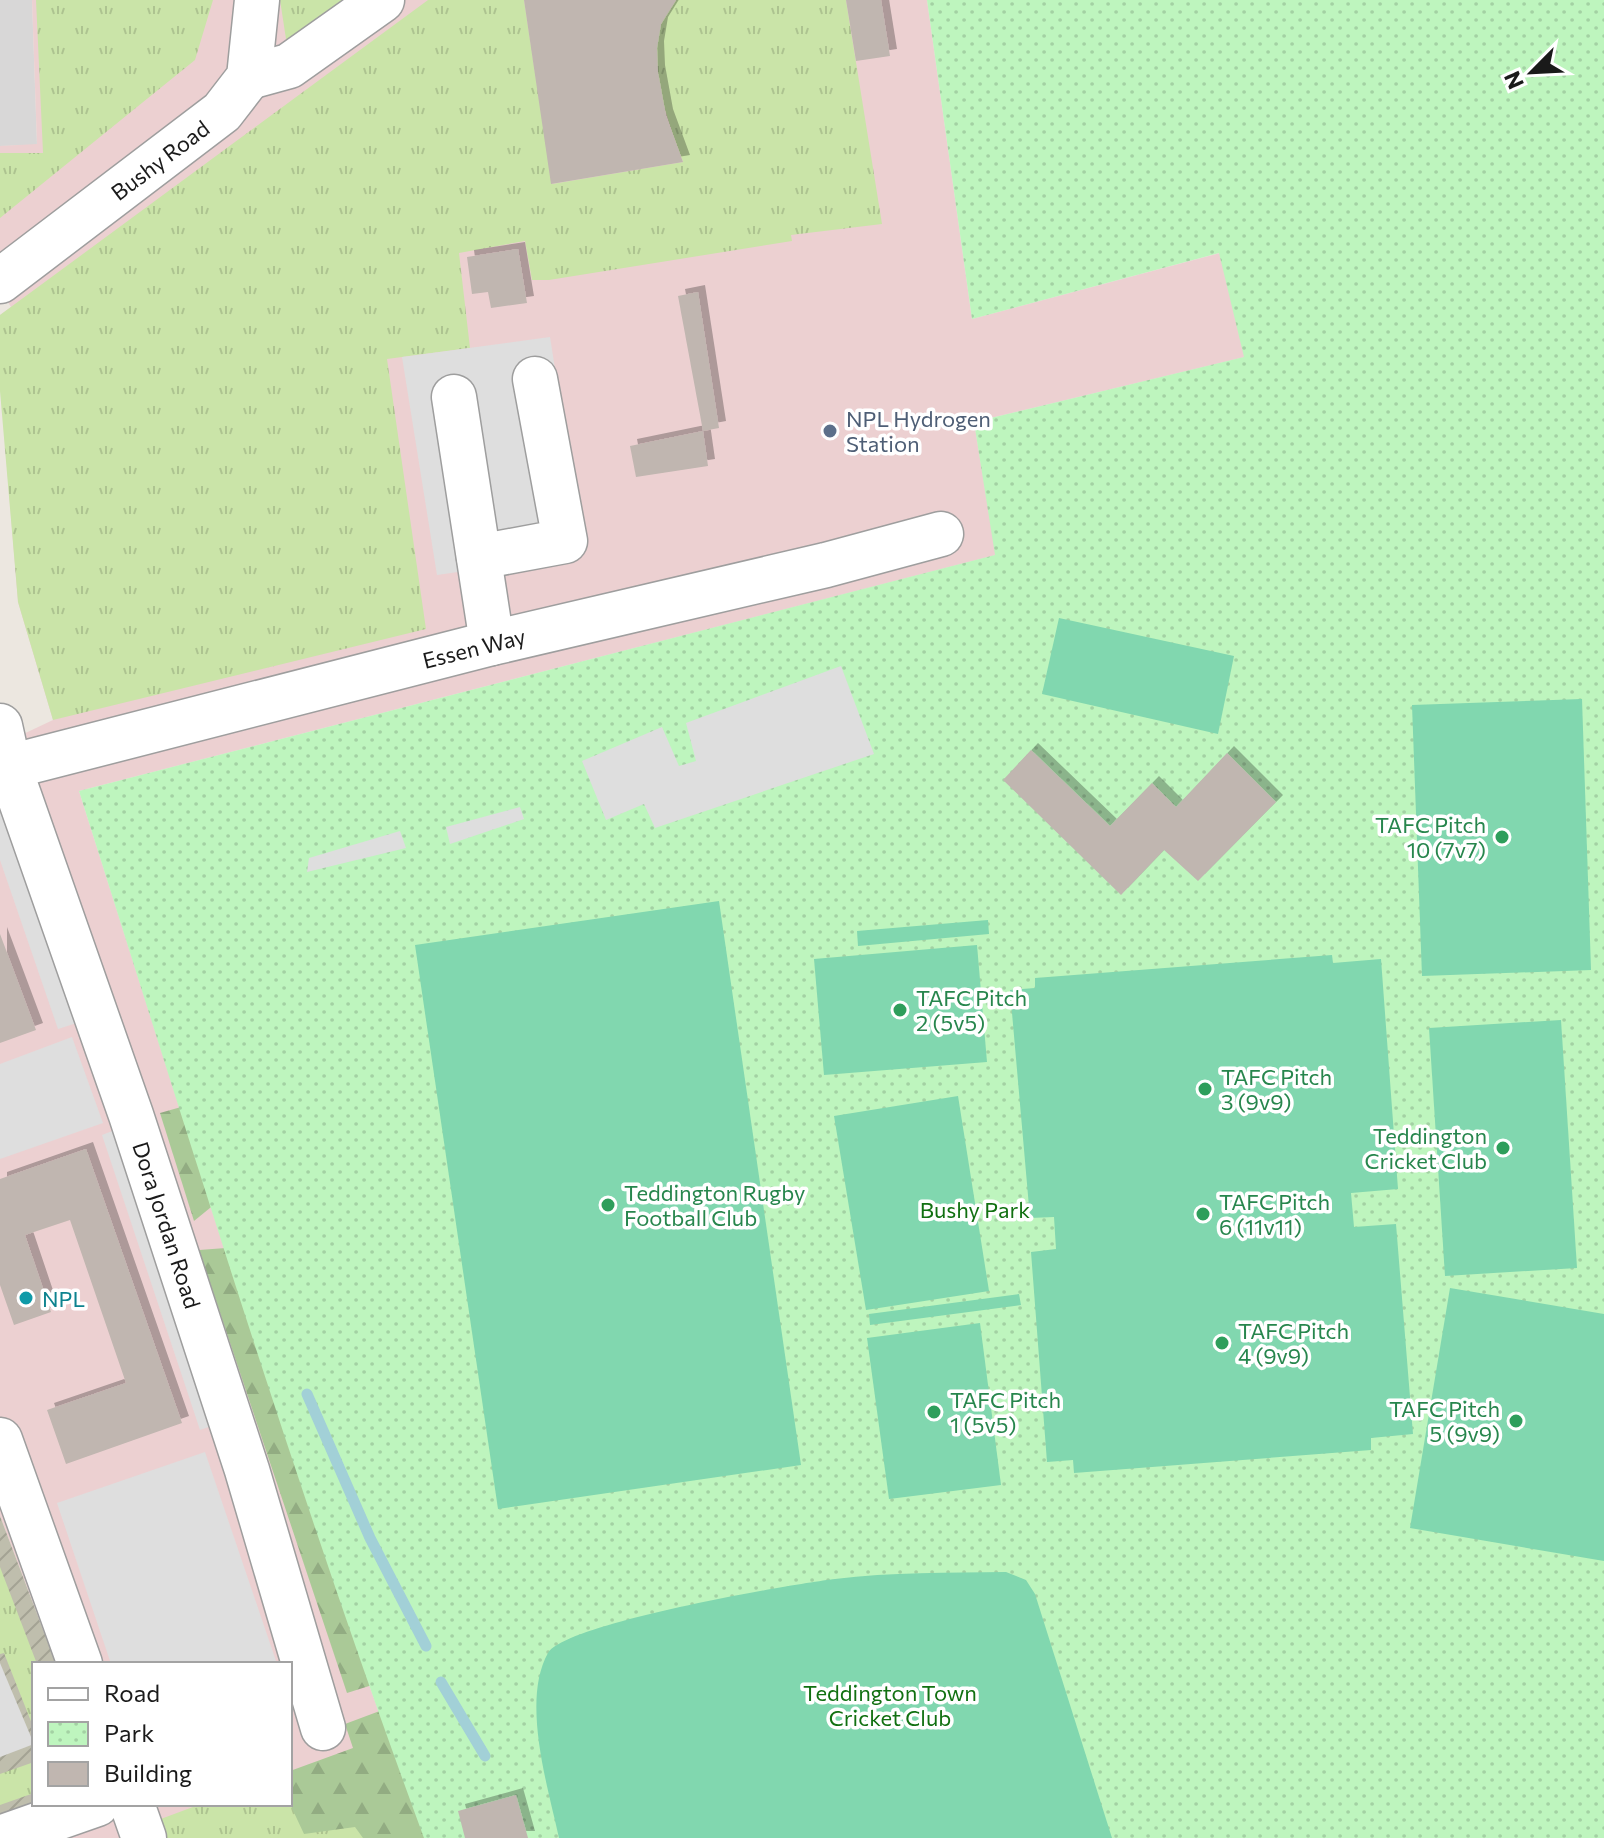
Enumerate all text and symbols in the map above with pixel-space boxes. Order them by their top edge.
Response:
north arrow [1492,32,1572,112]
text: N [1498,67,1529,93]
street label: Bushy Road [106,114,214,206]
place label: NPL Hydrogen Station [846,405,991,457]
marker: NPL Hydrogen Station [821,422,839,440]
street label: Essen Way [420,622,528,674]
place label: TAFC Pitch 10 (7v7) [1375,811,1486,863]
marker: TAFC Pitch 10 (7v7) [1493,828,1511,846]
place label: TAFC Pitch 2 (5v5) [916,984,1027,1036]
marker: TAFC Pitch 2 (5v5) [891,1001,909,1019]
place label: TAFC Pitch 3 (9v9) [1221,1063,1332,1115]
marker: TAFC Pitch 3 (9v9) [1196,1080,1214,1098]
place label: Teddington Cricket Club [1365,1122,1487,1174]
street label: Dora Jordan Road [127,1138,207,1312]
marker: Teddington Cricket Club [1494,1139,1512,1157]
place label: Teddington Rugby Football Club [624,1179,805,1231]
place label: TAFC Pitch 6 (11v11) [1219,1188,1330,1240]
marker: Teddington Rugby Football Club [599,1196,617,1214]
park label: Bushy Park [920,1196,1030,1223]
marker: TAFC Pitch 6 (11v11) [1194,1205,1212,1223]
place label: NPL [42,1285,85,1312]
marker: NPL [17,1289,35,1307]
place label: TAFC Pitch 4 (9v9) [1238,1317,1349,1369]
marker: TAFC Pitch 4 (9v9) [1213,1334,1231,1352]
place label: TAFC Pitch 1 (5v5) [950,1386,1061,1438]
place label: TAFC Pitch 5 (9v9) [1389,1395,1500,1447]
marker: TAFC Pitch 1 (5v5) [925,1403,943,1421]
marker: TAFC Pitch 5 (9v9) [1507,1412,1525,1430]
legend [32,1662,292,1806]
text: Road [104,1678,160,1707]
park label: Teddington Town Cricket Club [803,1679,977,1731]
text: Park [104,1718,154,1747]
text: Building [104,1758,192,1787]

